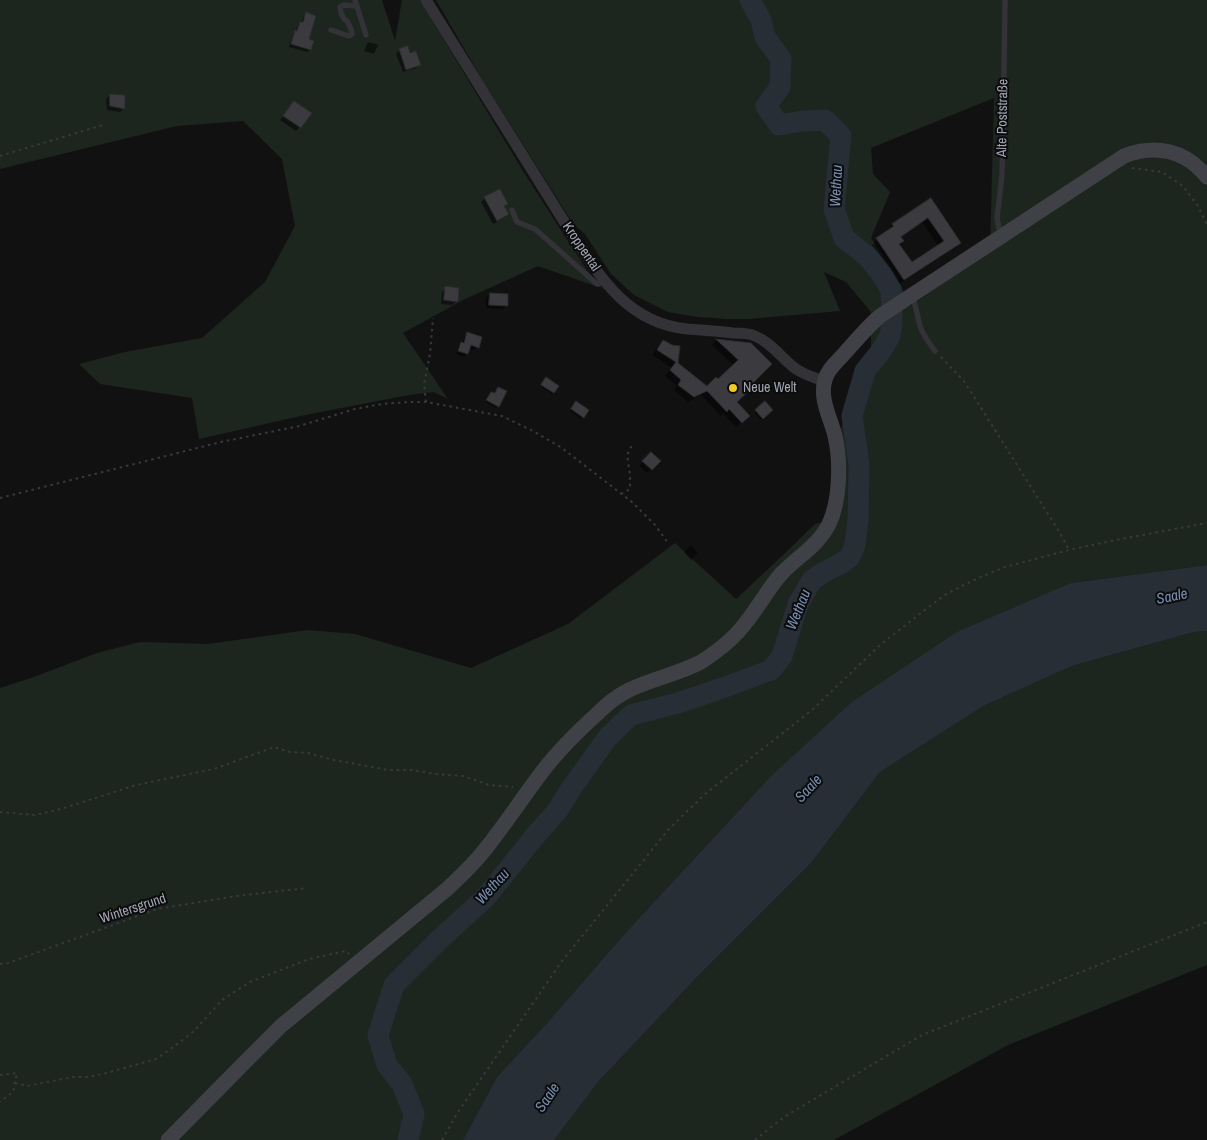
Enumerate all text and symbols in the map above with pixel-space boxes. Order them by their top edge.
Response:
street label: Alte Poststraße [994,79,1012,157]
water label: Wethau [827,164,847,208]
street label: Kroppental [559,219,603,275]
place label: Neue Welt [743,380,796,396]
marker: Neue Welt [727,382,739,394]
water label: Saale [1155,585,1189,609]
water label: Wethau [783,587,815,633]
water label: Saale [792,771,826,807]
water label: Wethau [472,865,514,909]
street label: Wintersgrund [98,890,168,928]
water label: Saale [532,1080,564,1116]

